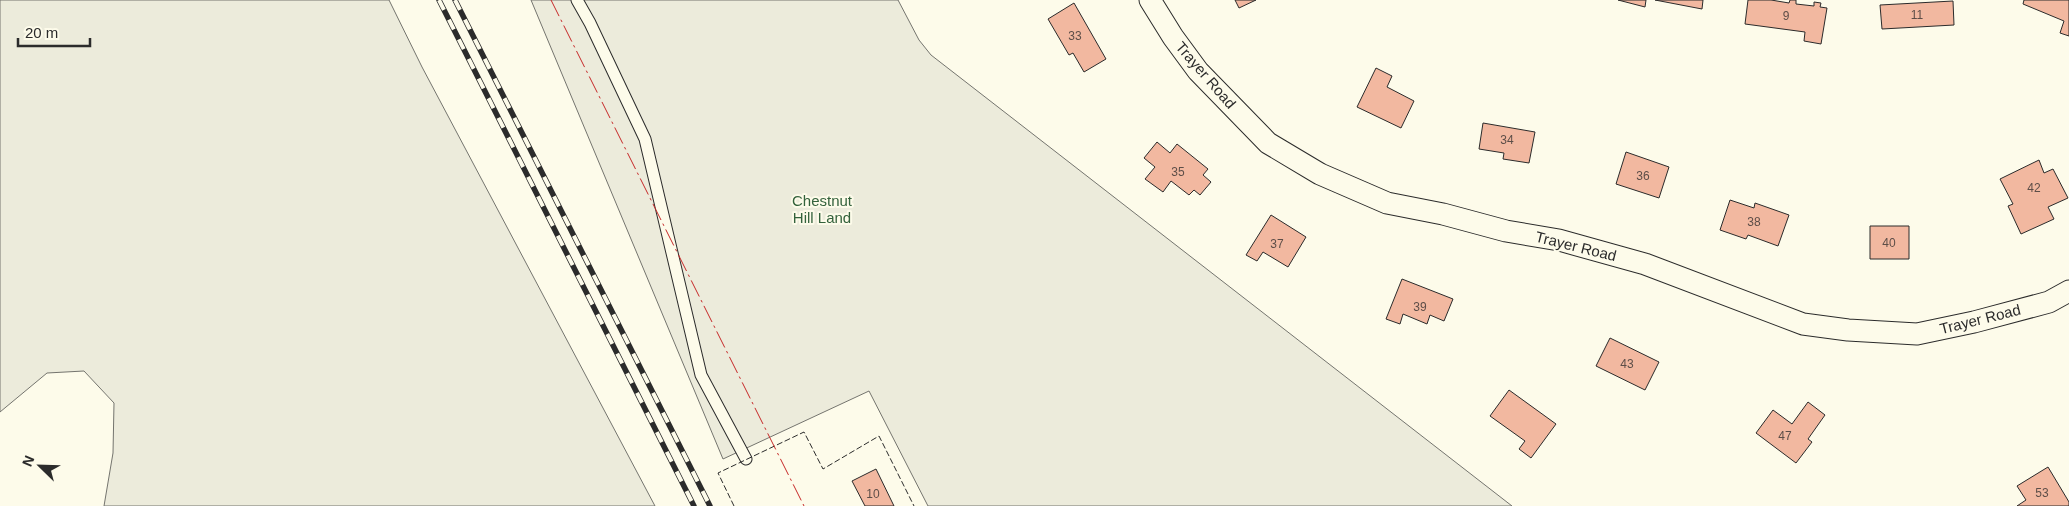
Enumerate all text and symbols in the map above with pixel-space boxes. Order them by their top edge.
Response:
house number: 11 [1911,8,1924,22]
house number: 9 [1783,9,1790,23]
scale bar [18,15,90,47]
text: 20 m [25,24,58,41]
house number: 33 [1068,29,1082,43]
street label: Trayer Road [1172,38,1240,112]
house number: 34 [1500,133,1514,147]
house number: 35 [1171,165,1185,179]
house number: 36 [1636,169,1650,183]
house number: 42 [2027,181,2041,195]
park label: Chestnut Hill Land [792,192,853,226]
house number: 38 [1747,215,1761,229]
street label: Trayer Road [1534,228,1618,264]
house number: 40 [1882,236,1896,250]
house number: 37 [1270,237,1284,251]
house number: 39 [1413,300,1427,314]
street label: Trayer Road [1938,301,2022,337]
house number: 43 [1620,357,1634,371]
house number: 47 [1778,429,1792,443]
north arrow [15,441,65,491]
text: N [19,453,37,469]
house number: 53 [2035,486,2049,500]
house number: 10 [866,487,880,501]

